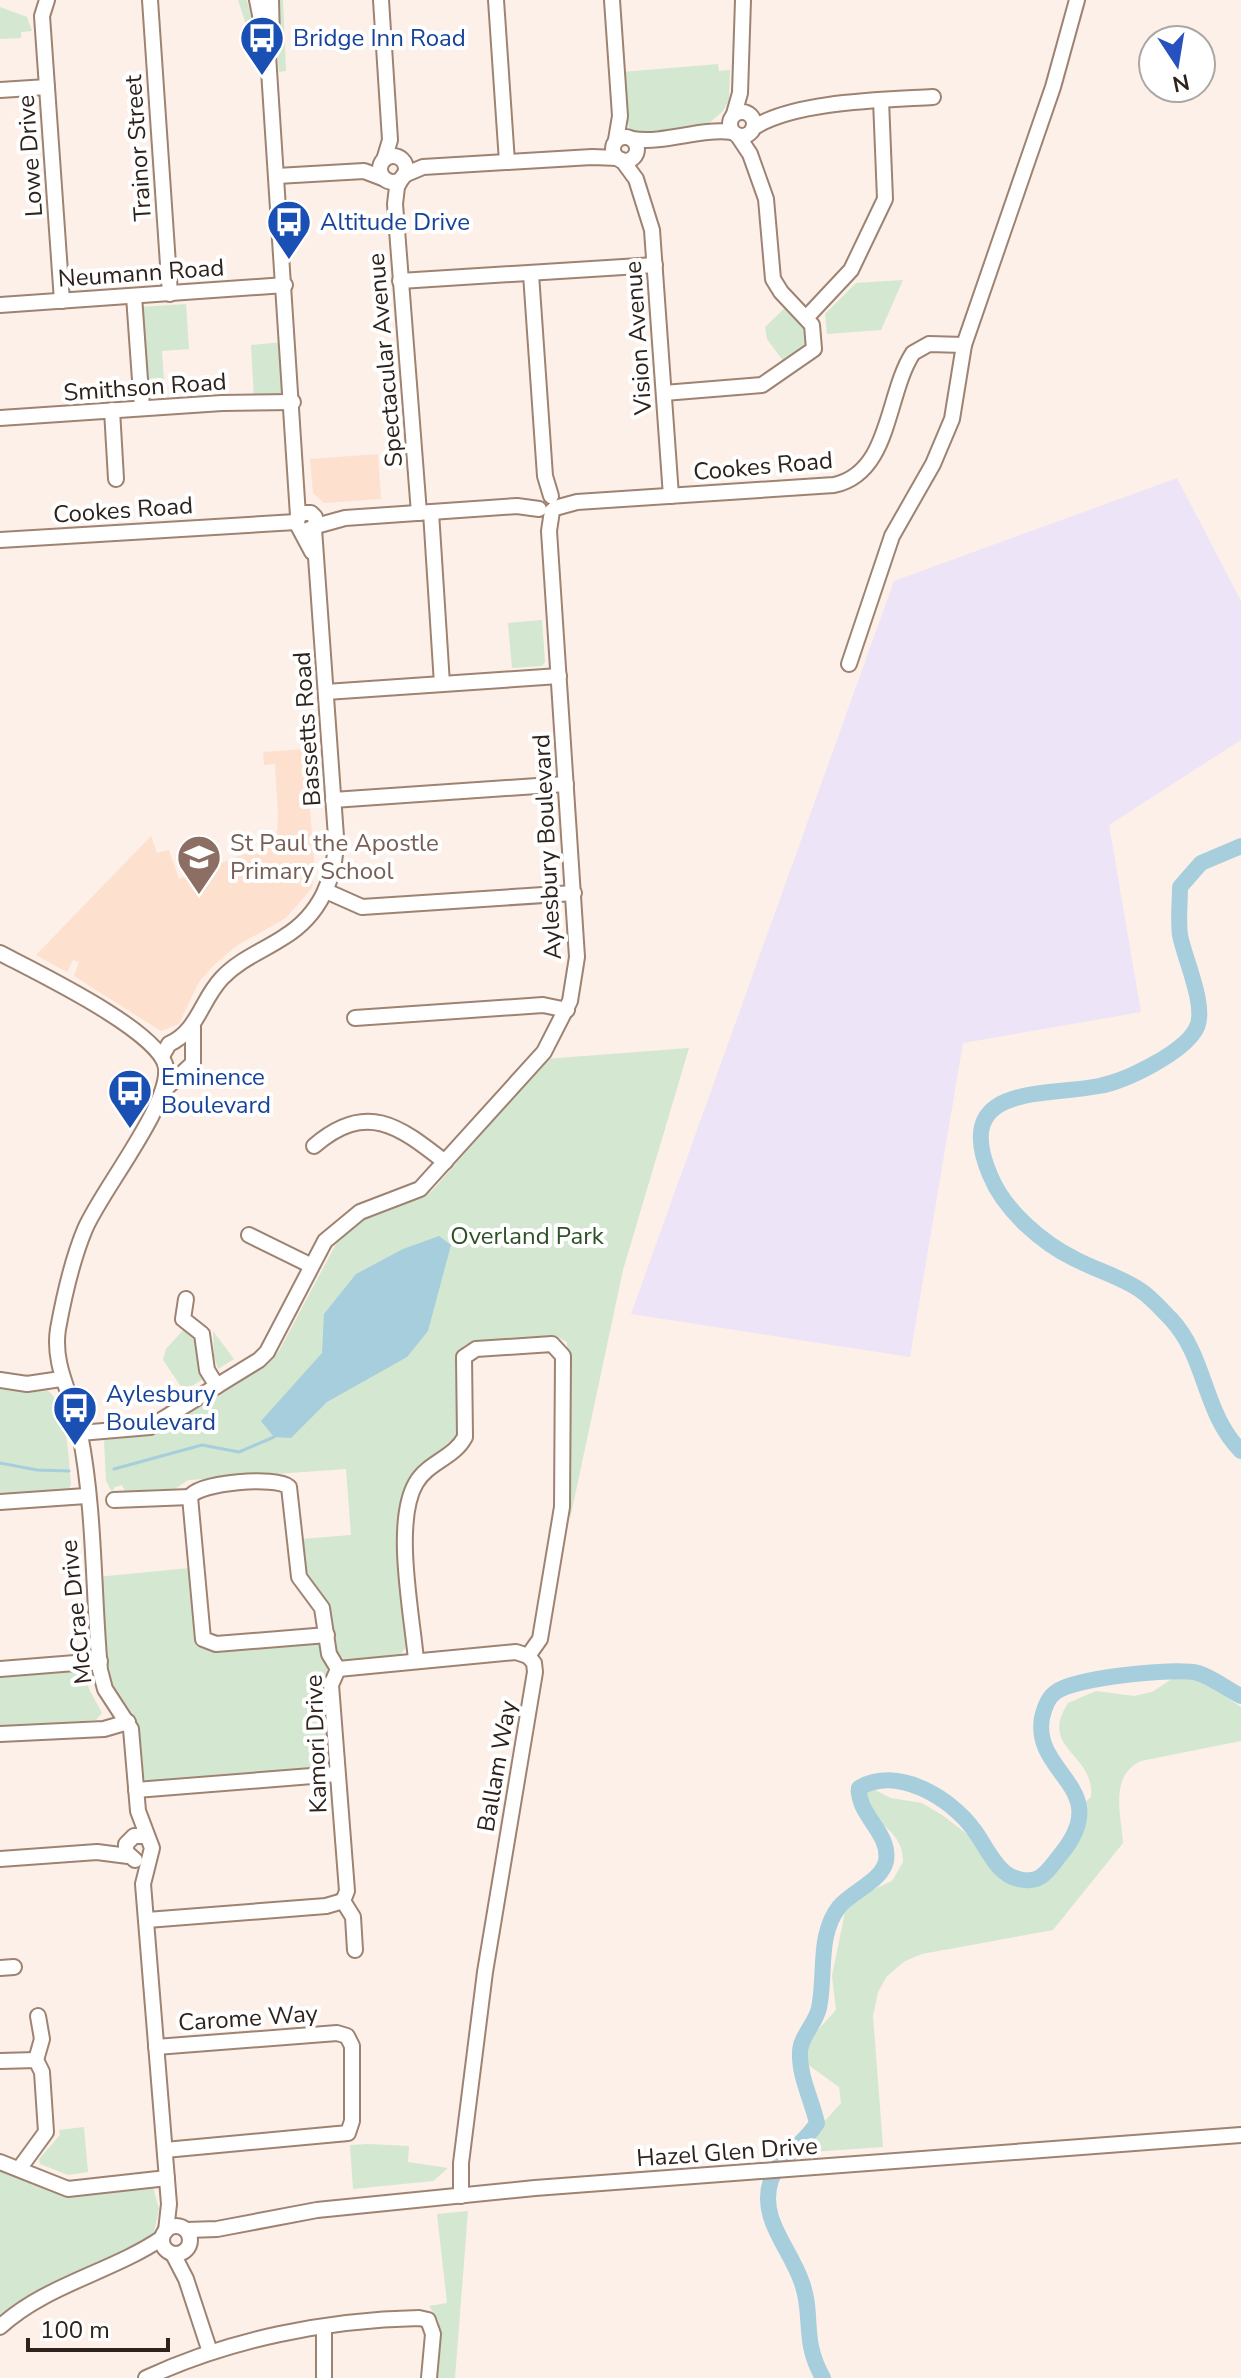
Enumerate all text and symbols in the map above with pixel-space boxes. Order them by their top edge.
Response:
bus stop icon: Bridge Inn Road [238,14,286,77]
place label: Bridge Inn Road [293,22,466,54]
north arrow [1137,24,1217,104]
text: N [1170,66,1192,99]
street label: Trainor Street [117,73,159,222]
street label: Lowe Drive [10,94,50,218]
bus stop icon: Altitude Drive [265,198,313,261]
place label: Altitude Drive [320,206,470,238]
street label: Neumann Road [57,251,225,295]
street label: Spectacular Avenue [360,252,410,468]
street label: Vision Avenue [617,260,659,417]
street label: Smithson Road [62,365,228,409]
street label: Cookes Road [692,444,834,488]
street label: Cookes Road [52,489,194,531]
street label: Bassetts Road [286,651,328,807]
street label: Aylesbury Boulevard [525,733,569,961]
place label: St Paul the Apostle Primary School [230,827,439,887]
school or university icon: St Paul the Apostle Primary School [175,833,223,896]
place label: Eminence Boulevard [161,1061,271,1121]
bus stop icon: Eminence Boulevard [106,1067,154,1130]
park label: Overland Park [450,1220,605,1252]
place label: Aylesbury Boulevard [106,1378,216,1438]
bus stop icon: Aylesbury Boulevard [51,1384,99,1447]
street label: McCrae Drive [53,1538,99,1686]
street label: Kamori Drive [298,1674,334,1814]
street label: Ballam Way [470,1697,524,1834]
street label: Carome Way [177,1997,319,2039]
street label: Hazel Glen Drive [635,2130,819,2174]
scale bar [28,2302,168,2352]
text: 100 m [40,2314,110,2346]

